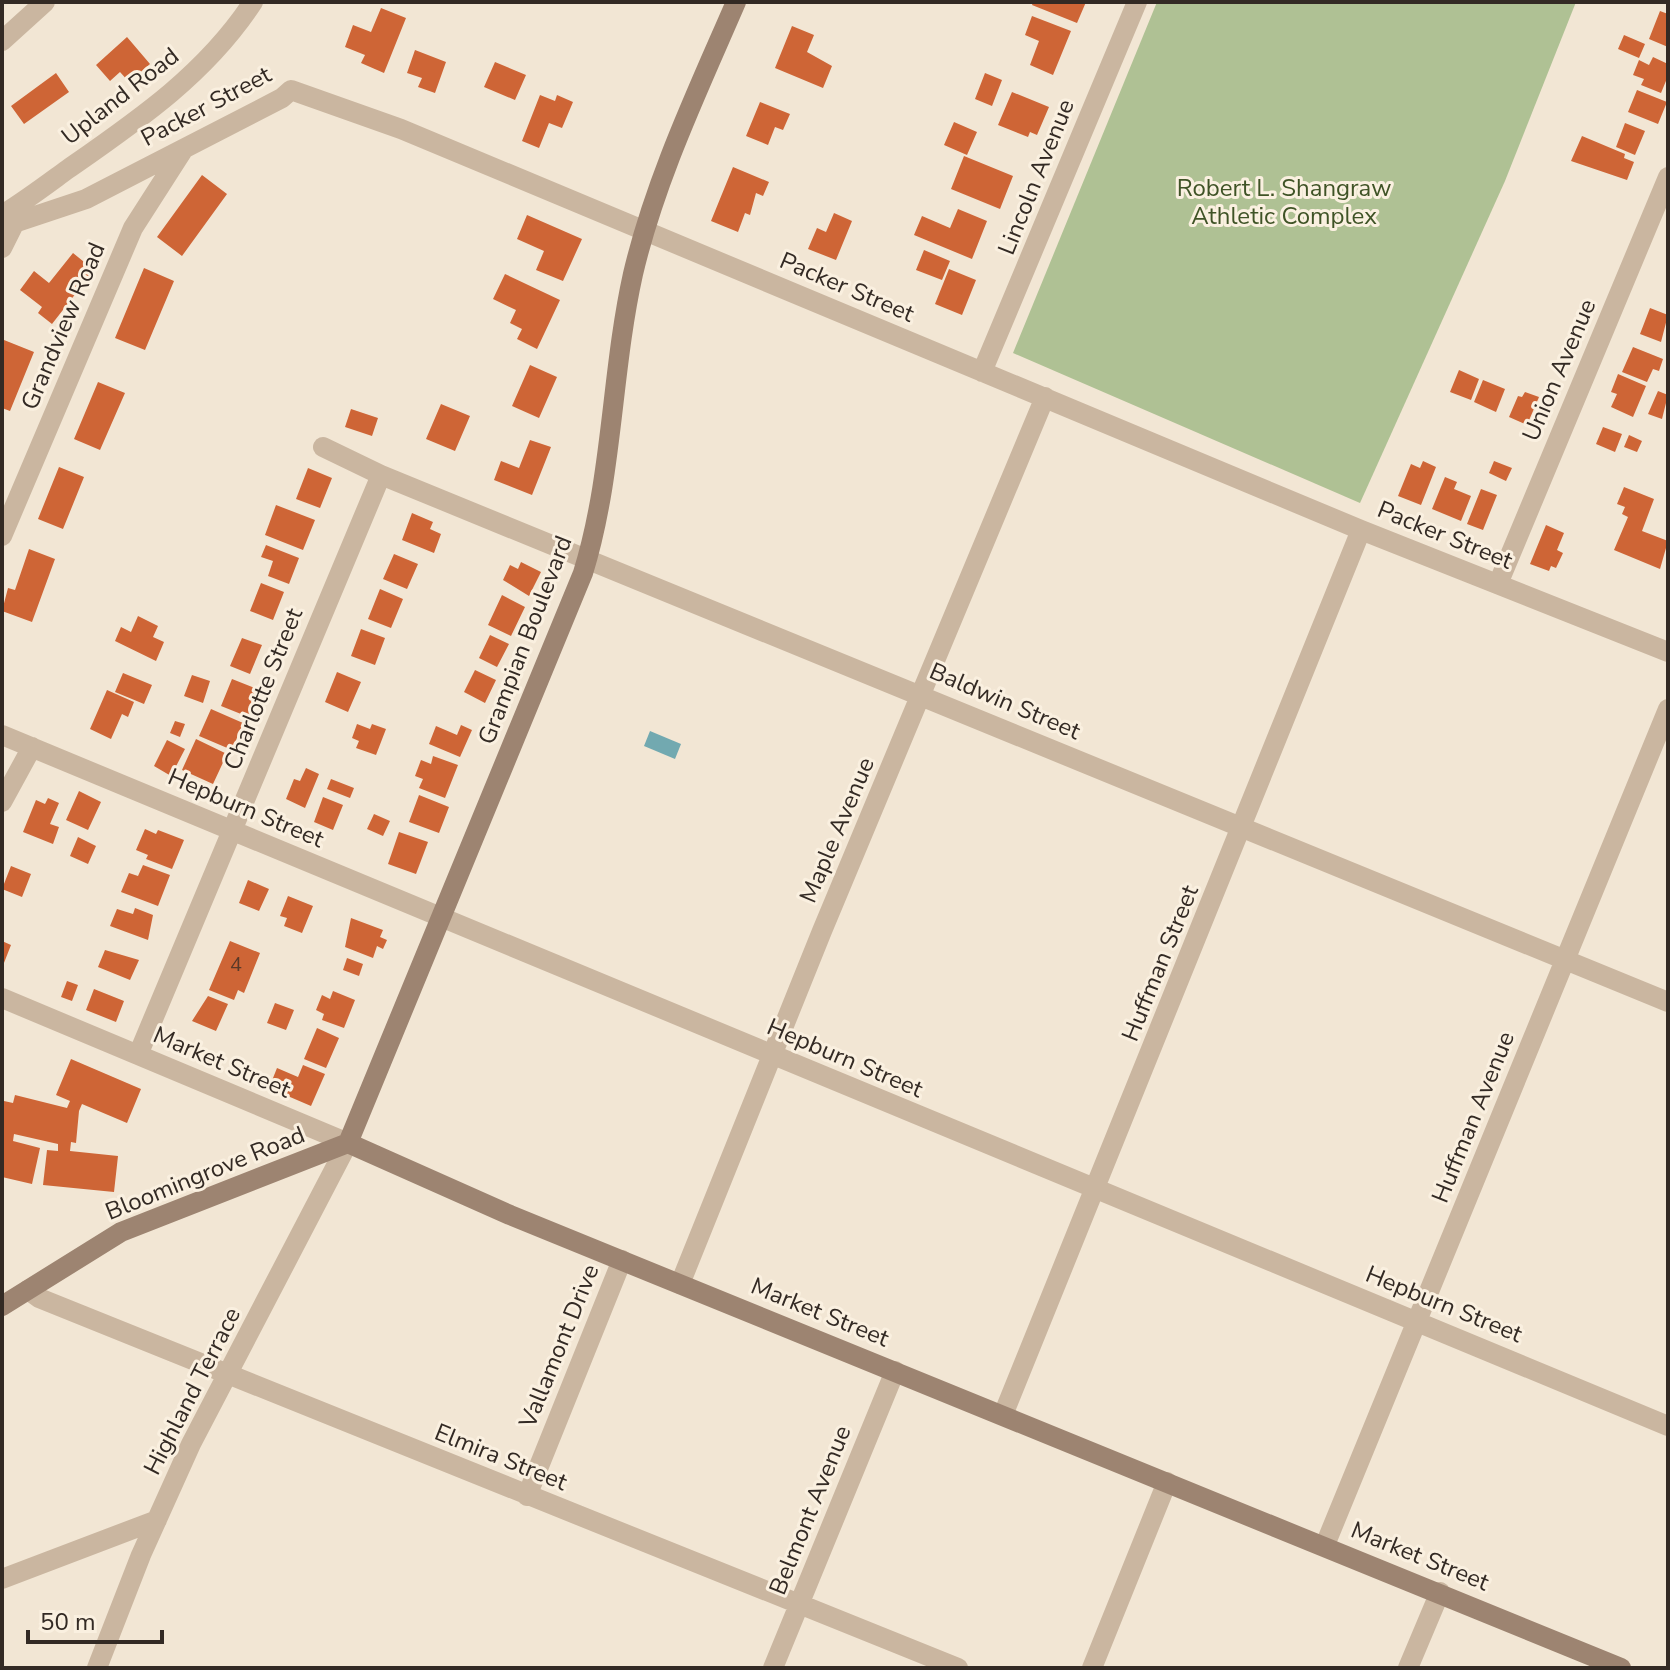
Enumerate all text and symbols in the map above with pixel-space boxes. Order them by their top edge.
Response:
street label: Upland Road [55,40,185,152]
street label: Packer Street [135,58,277,154]
street label: Lincoln Avenue [990,94,1082,260]
park label: Robert L. Shangraw Athletic Complex [1177,172,1391,232]
street label: Grandview Road [13,237,113,415]
street label: Packer Street [775,244,920,330]
street label: Union Avenue [1515,294,1603,446]
street label: Packer Street [1373,493,1518,577]
street label: Grampian Boulevard [470,531,580,749]
street label: Charlotte Street [216,603,310,775]
street label: Baldwin Street [925,655,1086,747]
street label: Maple Avenue [792,752,882,908]
street label: Hepburn Street [163,761,329,855]
street label: Huffman Street [1114,880,1206,1046]
house number: 4 [230,951,242,978]
street label: Hepburn Street [762,1011,928,1105]
street label: Market Street [148,1019,296,1106]
street label: Huffman Avenue [1424,1027,1522,1207]
street label: Bloomingrove Road [101,1118,309,1228]
street label: Hepburn Street [1361,1258,1528,1350]
street label: Vallamont Drive [511,1259,606,1434]
street label: Market Street [746,1270,894,1354]
street label: Highland Terrace [136,1302,248,1480]
street label: Elmira Street [430,1416,572,1498]
street label: Belmont Avenue [761,1421,859,1599]
street label: Market Street [1346,1514,1494,1598]
scale bar [28,1594,162,1644]
text: 50 m [40,1606,96,1638]

